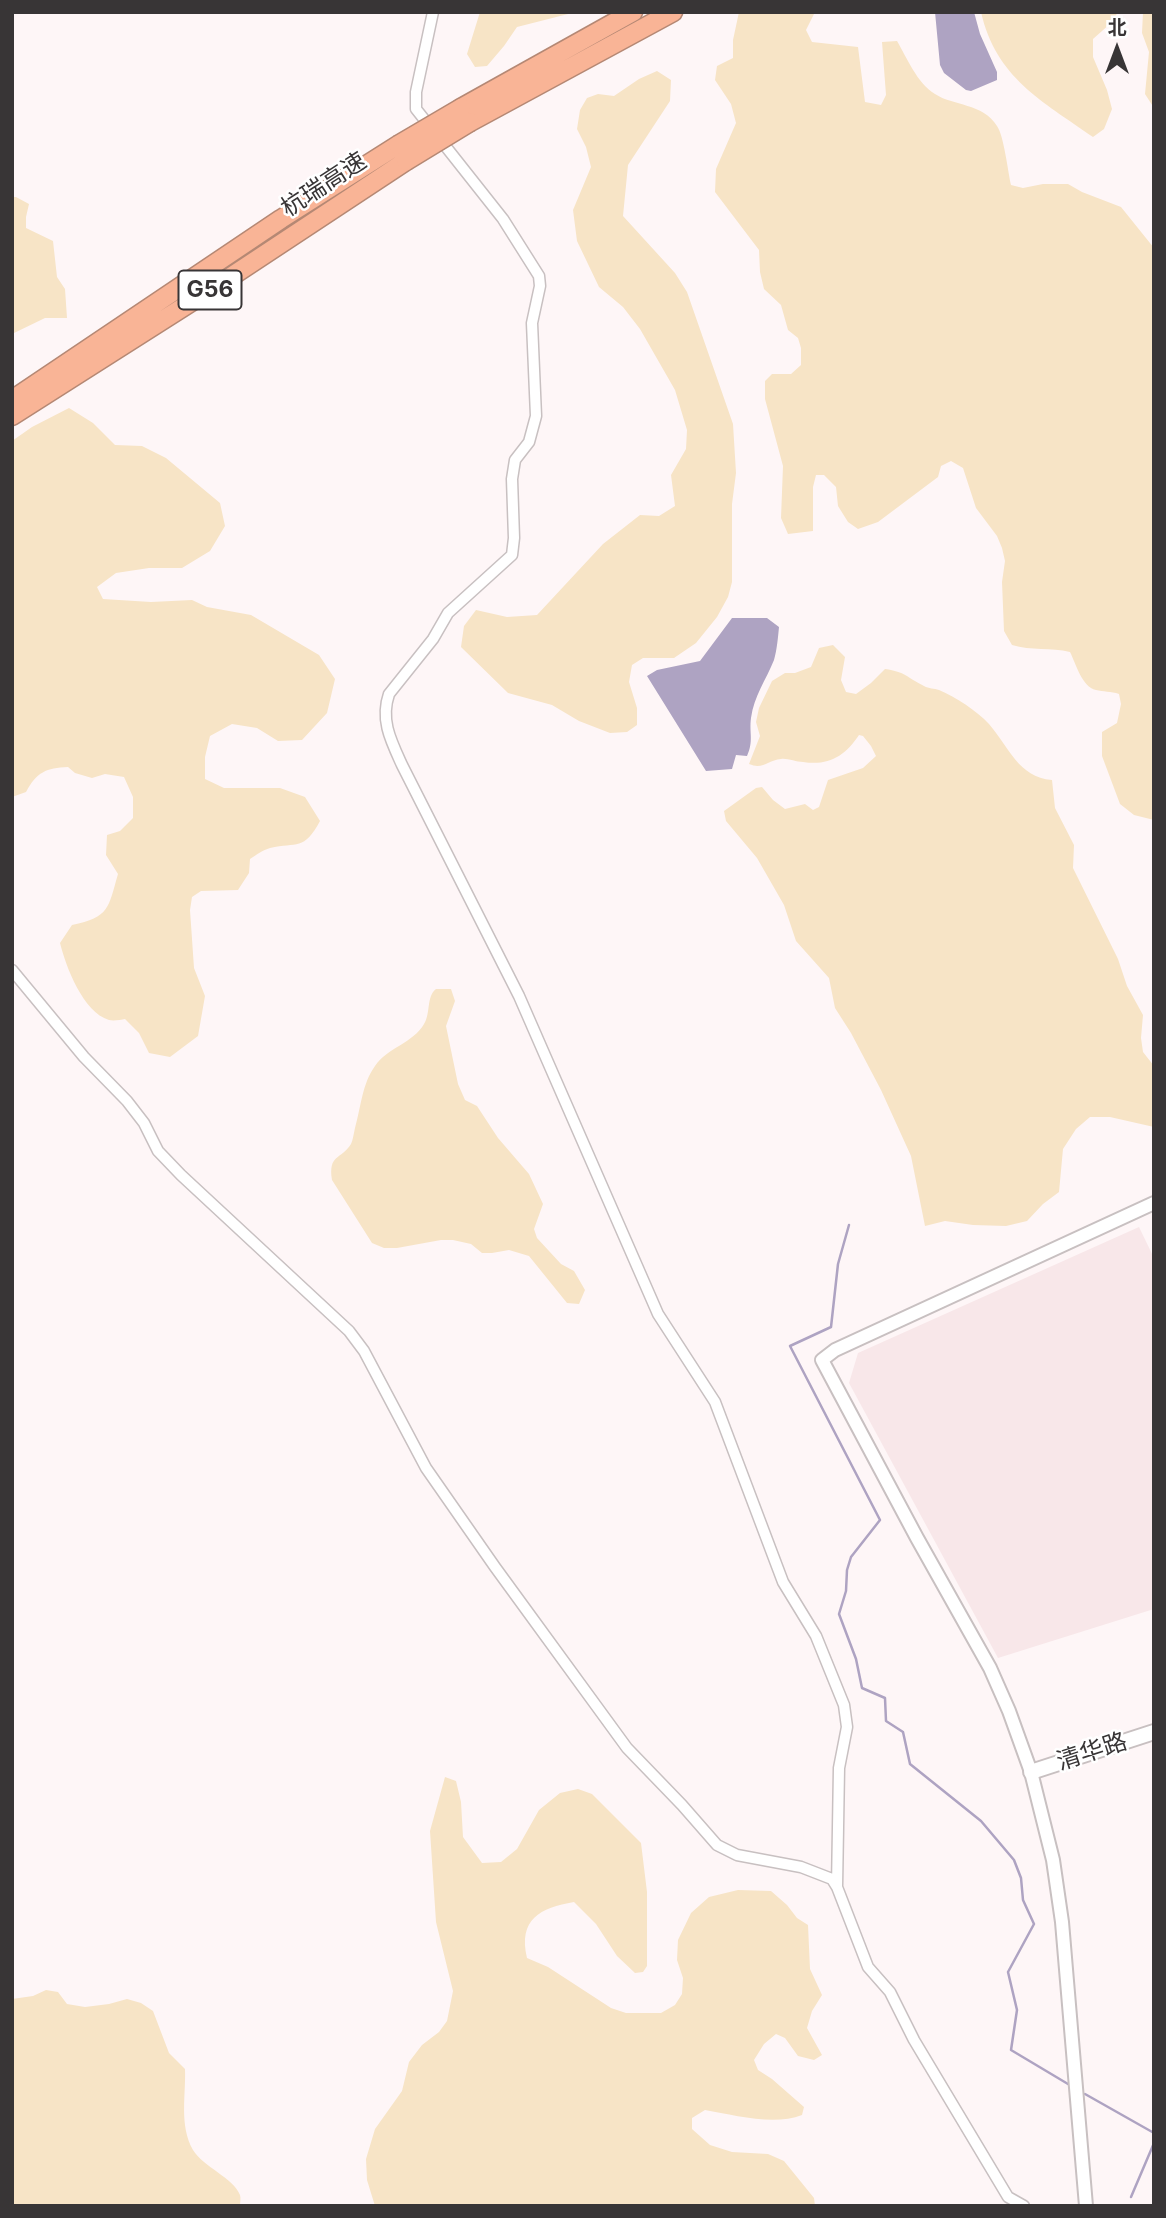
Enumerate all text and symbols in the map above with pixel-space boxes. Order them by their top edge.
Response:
north arrow [1082,14,1152,84]
text: 北 [1107,16,1127,39]
street label: 杭瑞高速 [276,147,372,223]
road number: G56 [178,270,242,310]
street label: 清华路 [1053,1727,1131,1777]

